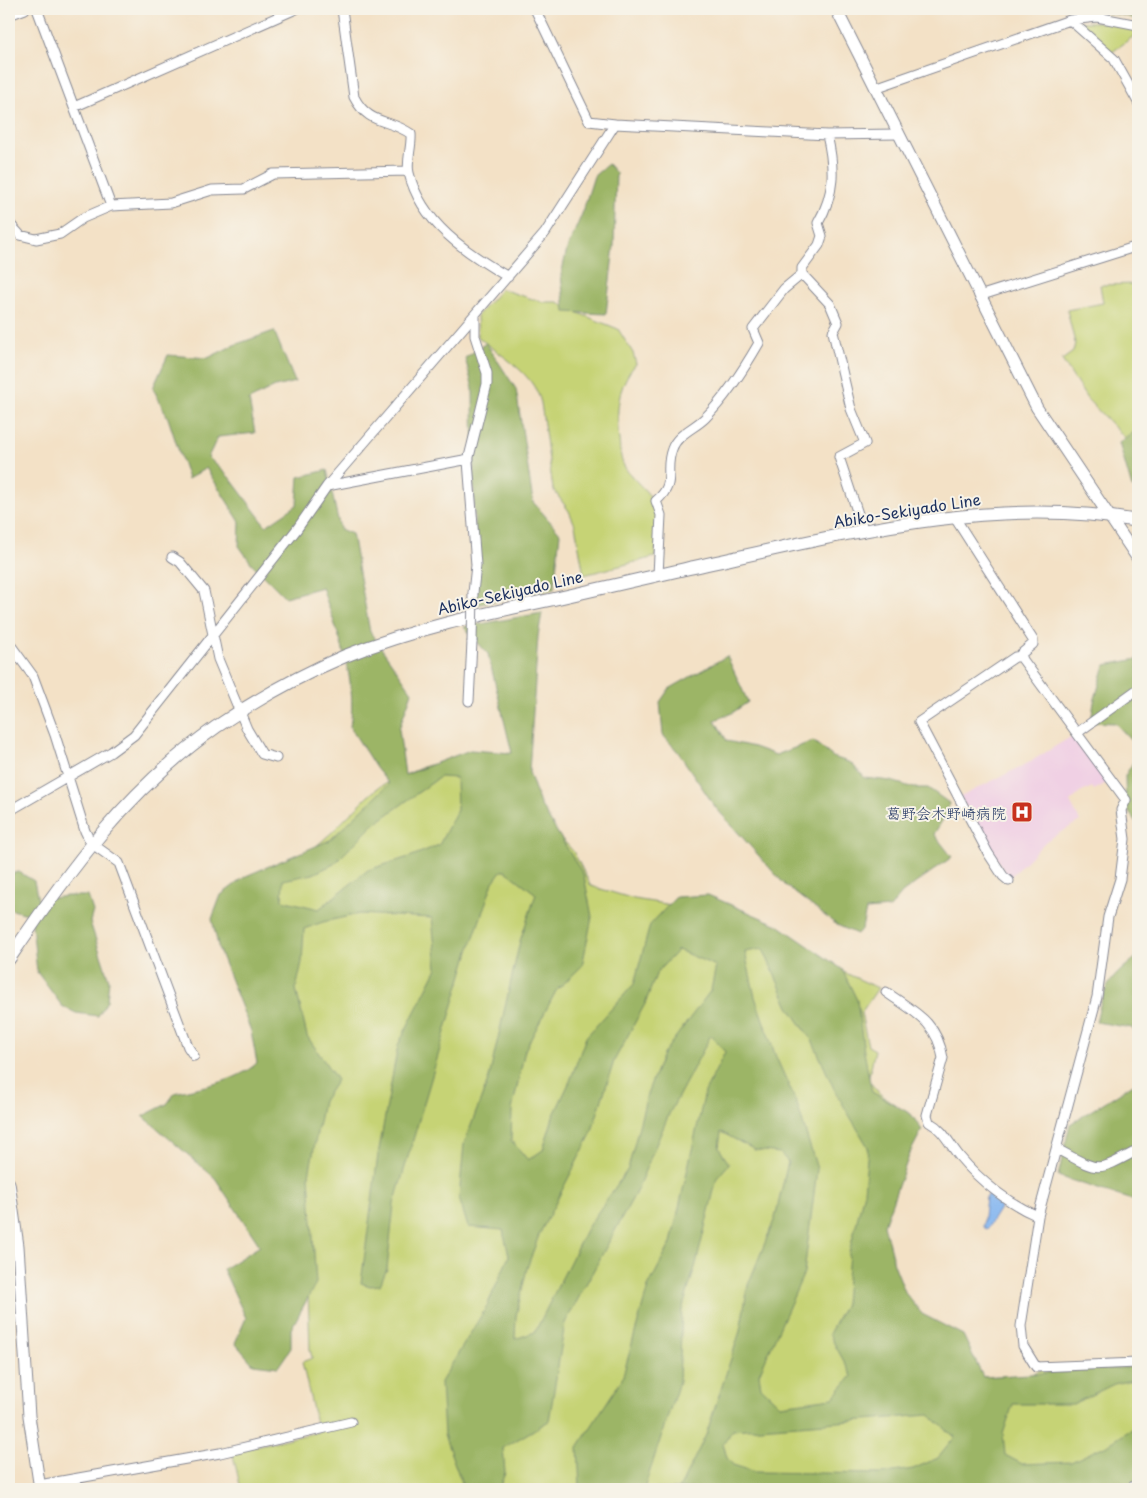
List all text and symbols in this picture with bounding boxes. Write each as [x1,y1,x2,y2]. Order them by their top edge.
street label: Abiko-Sekiyado Line [832,487,982,533]
street label: Abiko-Sekiyado Line [435,564,585,620]
hospital icon: 葛野会木野崎病院 [1010,800,1034,824]
place label: 葛野会木野崎病院 [886,801,1006,824]

